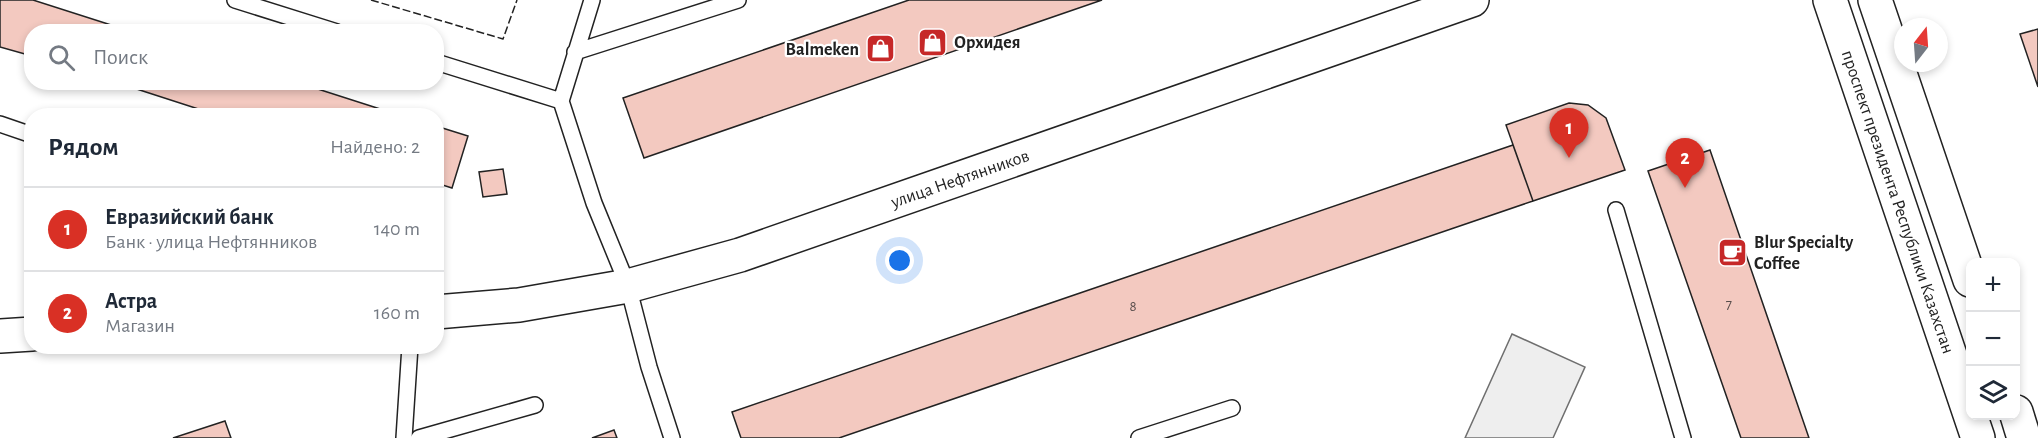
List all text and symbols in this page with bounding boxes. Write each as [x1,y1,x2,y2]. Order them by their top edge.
north arrow [1894,18,1948,72]
search box [24,24,444,90]
shop icon: Орхидея [917,26,949,58]
shop icon: Balmeken [864,33,896,65]
place label: Орхидея [954,34,1021,52]
icon: search [45,41,78,74]
place label: Balmeken [786,41,859,59]
text: Поиск [93,46,148,68]
street label: проспект президента Республики Казахстан [1838,48,1957,356]
pin: 1 [1550,108,1588,158]
text: Рядом [48,134,119,160]
text: Найдено: 2 [330,137,420,157]
pin: 2 [1666,138,1704,188]
street label: улица Нефтянников [888,147,1032,212]
text: Евразийский банк [105,206,274,228]
text: 1 [64,219,71,239]
text: 140 m [374,219,420,239]
text: Банк · улица Нефтянников [105,232,317,252]
place label: Blur Specialty Coffee [1754,234,1854,273]
cafe icon: Blur Specialty Coffee [1717,236,1749,268]
your location [885,246,914,275]
map controls [1966,258,2020,420]
button: + [1966,258,2020,312]
text: Астра [105,290,157,312]
house number: 7 [1726,297,1732,312]
house number: 8 [1129,299,1137,314]
text: 2 [63,303,72,323]
text: 160 m [374,303,420,323]
button: − [1966,312,2020,366]
text: Магазин [105,316,175,336]
button: layers [1966,366,2020,420]

